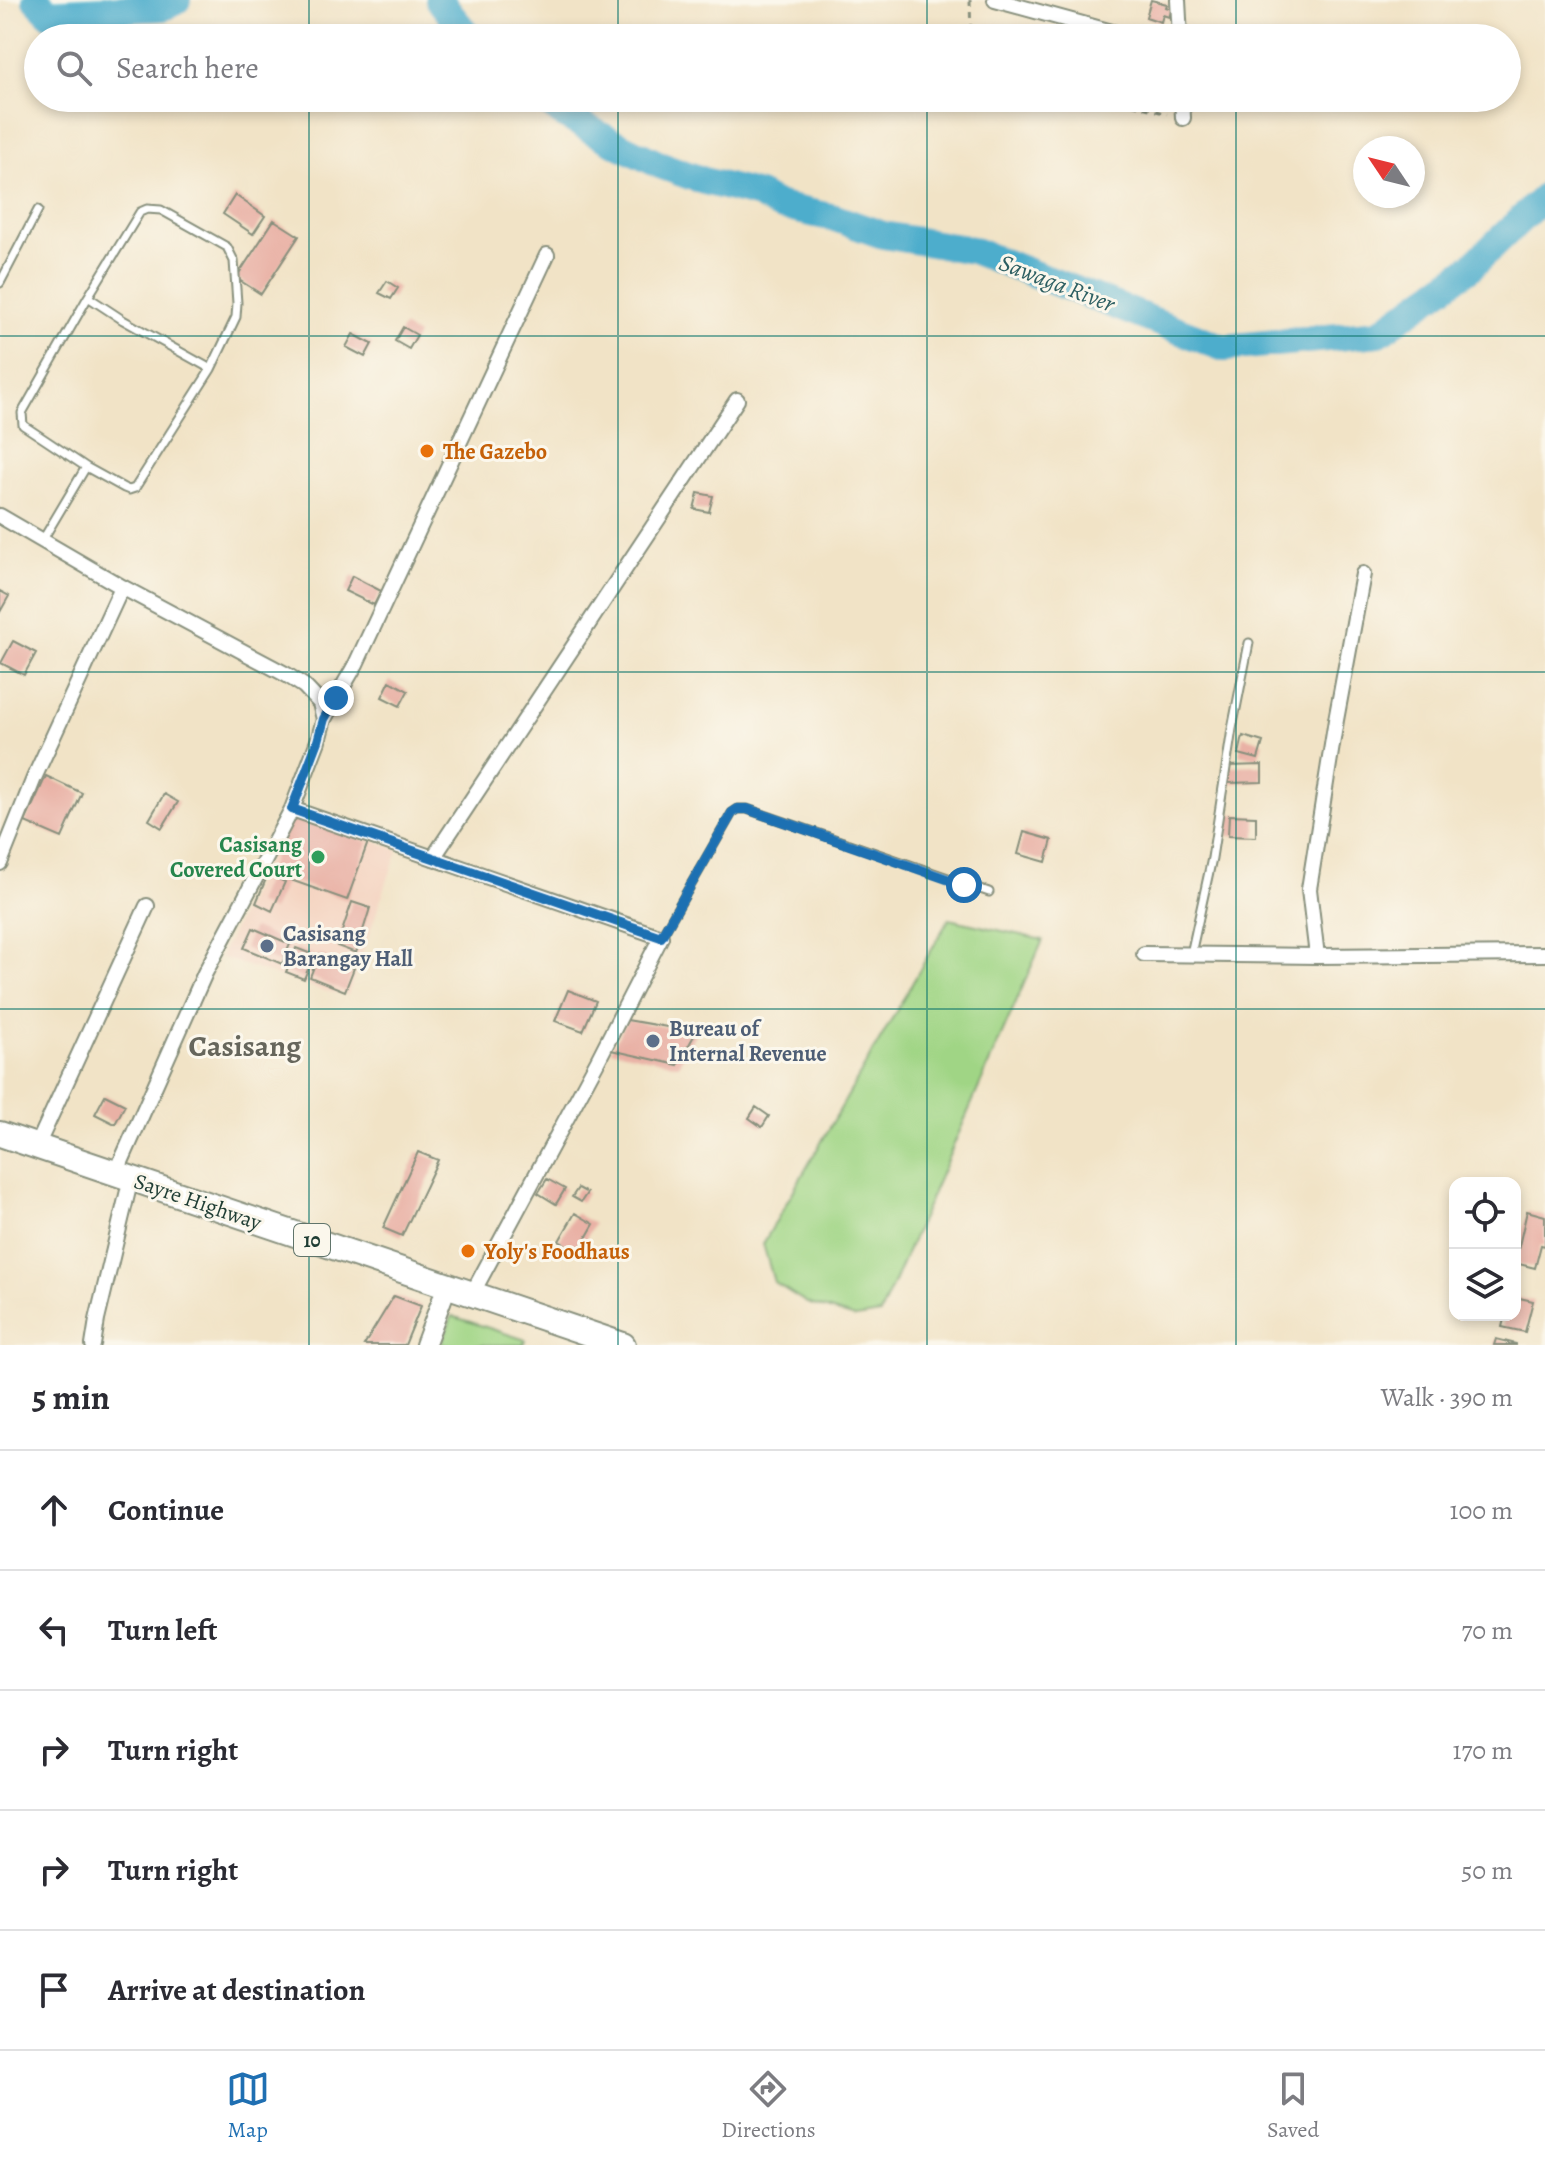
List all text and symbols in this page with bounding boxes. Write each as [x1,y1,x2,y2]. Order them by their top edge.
search box [24,24,1521,112]
icon: search [52,46,96,90]
text: Search here [116,48,259,88]
north arrow [1353,136,1425,208]
water label: Sawaga River [995,246,1120,320]
place label: The Gazebo [443,437,547,467]
marker: The Gazebo [418,442,436,460]
route end [318,680,354,716]
place label: Casisang Covered Court [170,830,303,885]
marker: Casisang Covered Court [309,848,327,866]
route start [946,867,982,903]
place label: Casisang Barangay Hall [283,919,413,974]
marker: Casisang Barangay Hall [258,937,276,955]
place label: Bureau of Internal Revenue [669,1014,827,1069]
district label: Casisang [189,1026,302,1066]
marker: Bureau of Internal Revenue [644,1032,662,1050]
street label: Sayre Highway [130,1166,266,1238]
map controls [1449,1177,1521,1321]
button: locate [1449,1177,1521,1249]
road number: 10 [294,1224,330,1256]
place label: Yoly's Foodhaus [483,1237,630,1267]
marker: Yoly's Foodhaus [459,1242,477,1260]
button: layers [1449,1249,1521,1321]
text: 5 min [32,1374,110,1421]
text: Walk · 390 m [1381,1380,1513,1415]
icon: ahead [32,1488,76,1532]
text: Continue [108,1490,224,1530]
text: 100 m [1450,1493,1513,1528]
icon: left [32,1608,76,1652]
text: Turn left [108,1610,217,1650]
text: 70 m [1461,1613,1513,1648]
icon: right [32,1728,76,1772]
text: Turn right [108,1730,238,1770]
text: 170 m [1453,1733,1513,1768]
icon: right [32,1848,76,1892]
text: Turn right [108,1850,238,1890]
text: 50 m [1461,1853,1513,1888]
icon: arrive [32,1968,76,2012]
text: Arrive at destination [108,1970,365,2010]
tab: Map [226,2067,270,2145]
tab: Directions [721,2067,816,2145]
tab: Saved [1267,2067,1319,2145]

